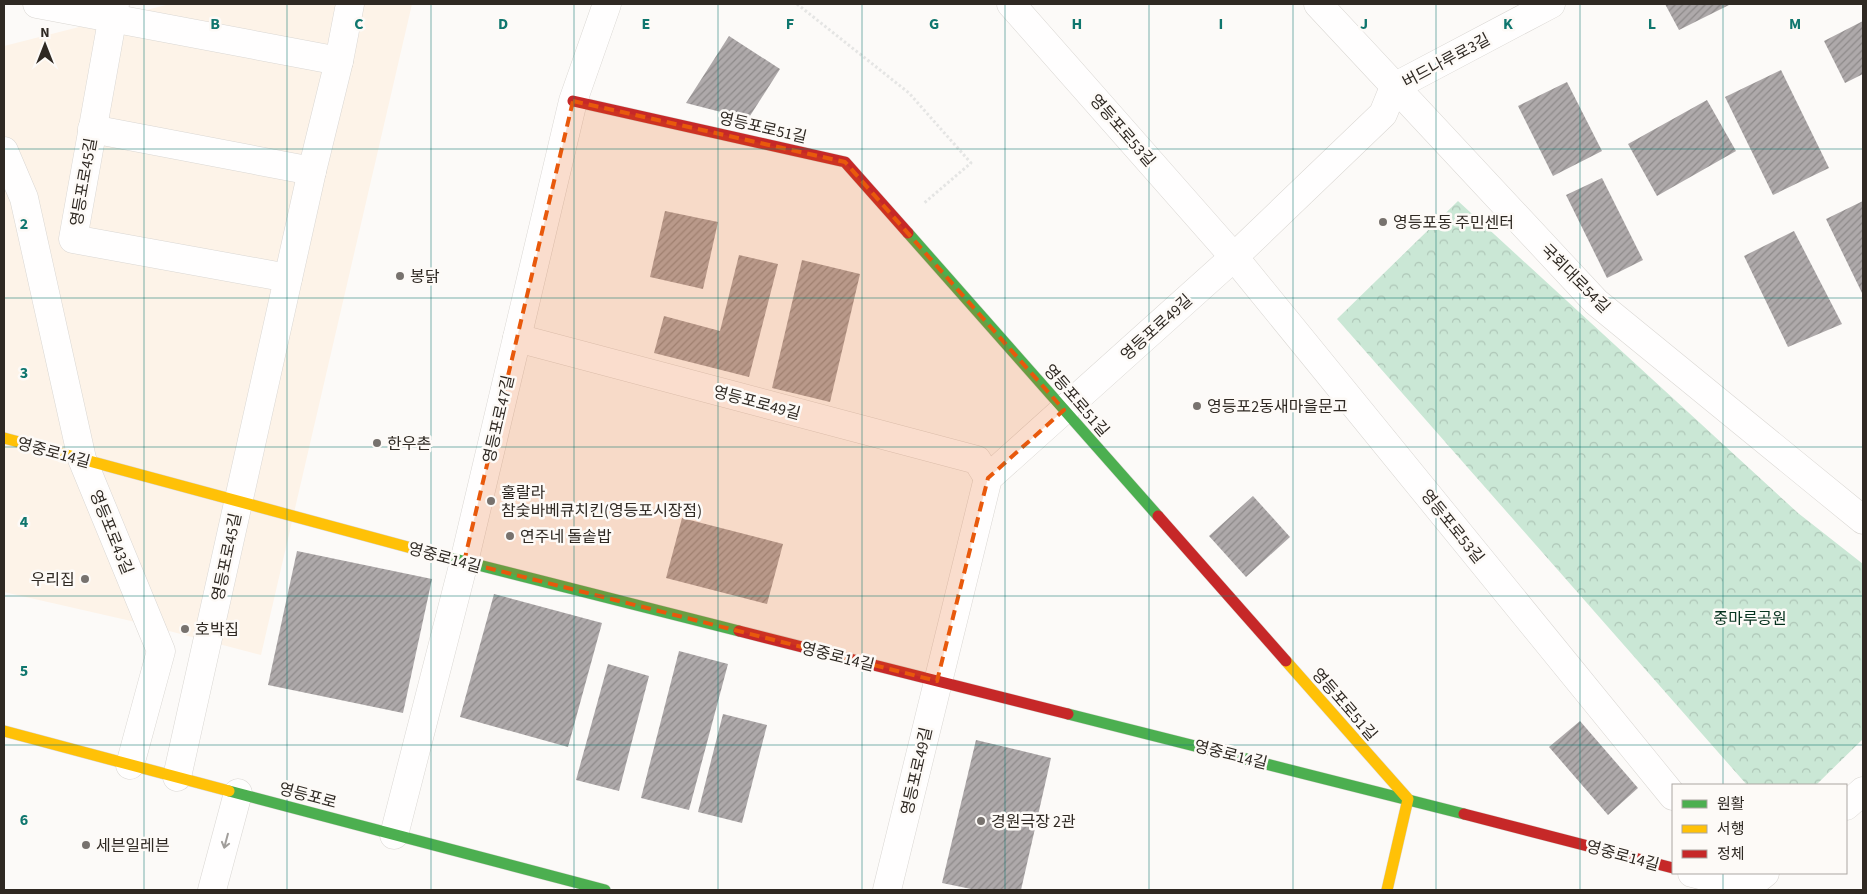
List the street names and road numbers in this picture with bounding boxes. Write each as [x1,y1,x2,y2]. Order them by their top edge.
street label: 버드나루로3길 [1399,29,1494,93]
street label: 영등포로53길 [1085,90,1160,172]
street label: 영등포로51길 [717,107,809,149]
street label: 영등포로45길 [65,136,103,228]
street label: 국회대로54길 [1536,239,1615,318]
street label: 영등포로49길 [1116,290,1197,366]
street label: 영등포로51길 [1039,360,1114,442]
street label: 영등포로47길 [478,373,520,465]
street label: 영등포로49길 [711,381,803,425]
street label: 영중로14길 [15,433,93,473]
street label: 영등포로53길 [1416,485,1489,568]
street label: 영등포로43길 [84,487,138,578]
street label: 영등포로45길 [207,511,247,603]
street label: 영중로14길 [406,538,484,578]
street label: 영중로14길 [799,637,877,677]
street label: 영등포로51길 [1307,664,1382,746]
street label: 영등포로49길 [896,725,938,817]
street label: 영중로14길 [1192,735,1270,775]
street label: 영등포로 [276,778,339,814]
street label: 영중로14길 [1584,836,1662,876]

